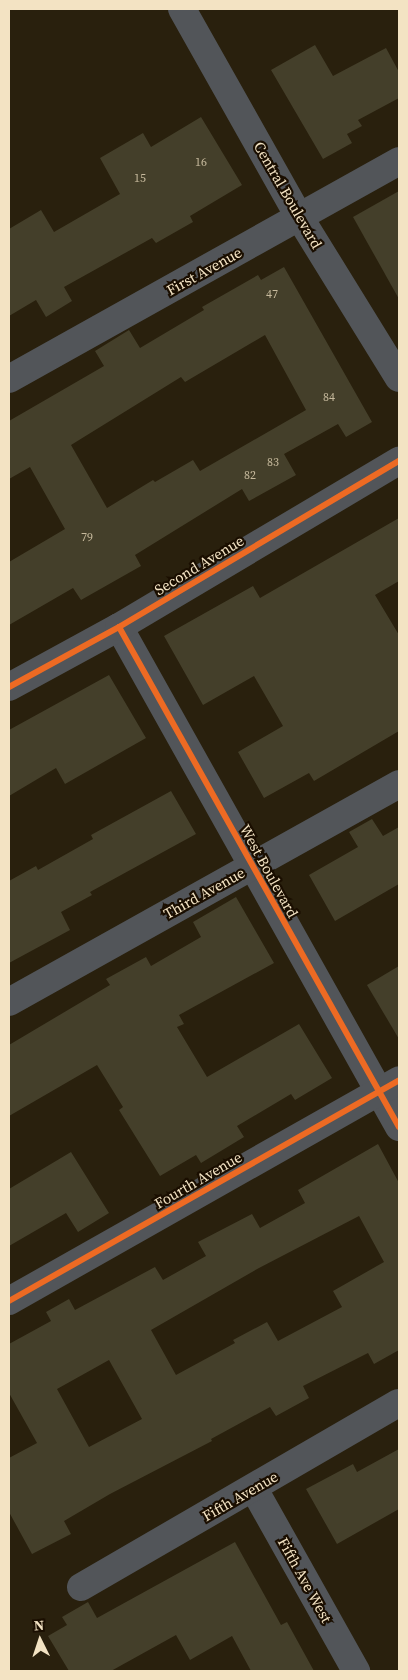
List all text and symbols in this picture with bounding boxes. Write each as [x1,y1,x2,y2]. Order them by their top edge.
street label: Central Boulevard [250,138,326,252]
house number: 16 [195,156,207,170]
house number: 15 [134,172,146,186]
street label: First Avenue [163,243,245,299]
house number: 47 [266,288,278,302]
house number: 84 [323,391,335,405]
house number: 83 [267,456,279,470]
house number: 82 [244,469,256,483]
house number: 79 [81,531,93,545]
street label: Second Avenue [151,531,247,599]
street label: West Boulevard [236,821,302,921]
street label: Third Avenue [160,863,248,923]
street label: Fourth Avenue [151,1148,245,1212]
street label: Fifth Avenue [199,1467,281,1525]
street label: Fifth Ave West [274,1534,336,1626]
north arrow [15,1615,65,1665]
text: N [33,1615,45,1635]

